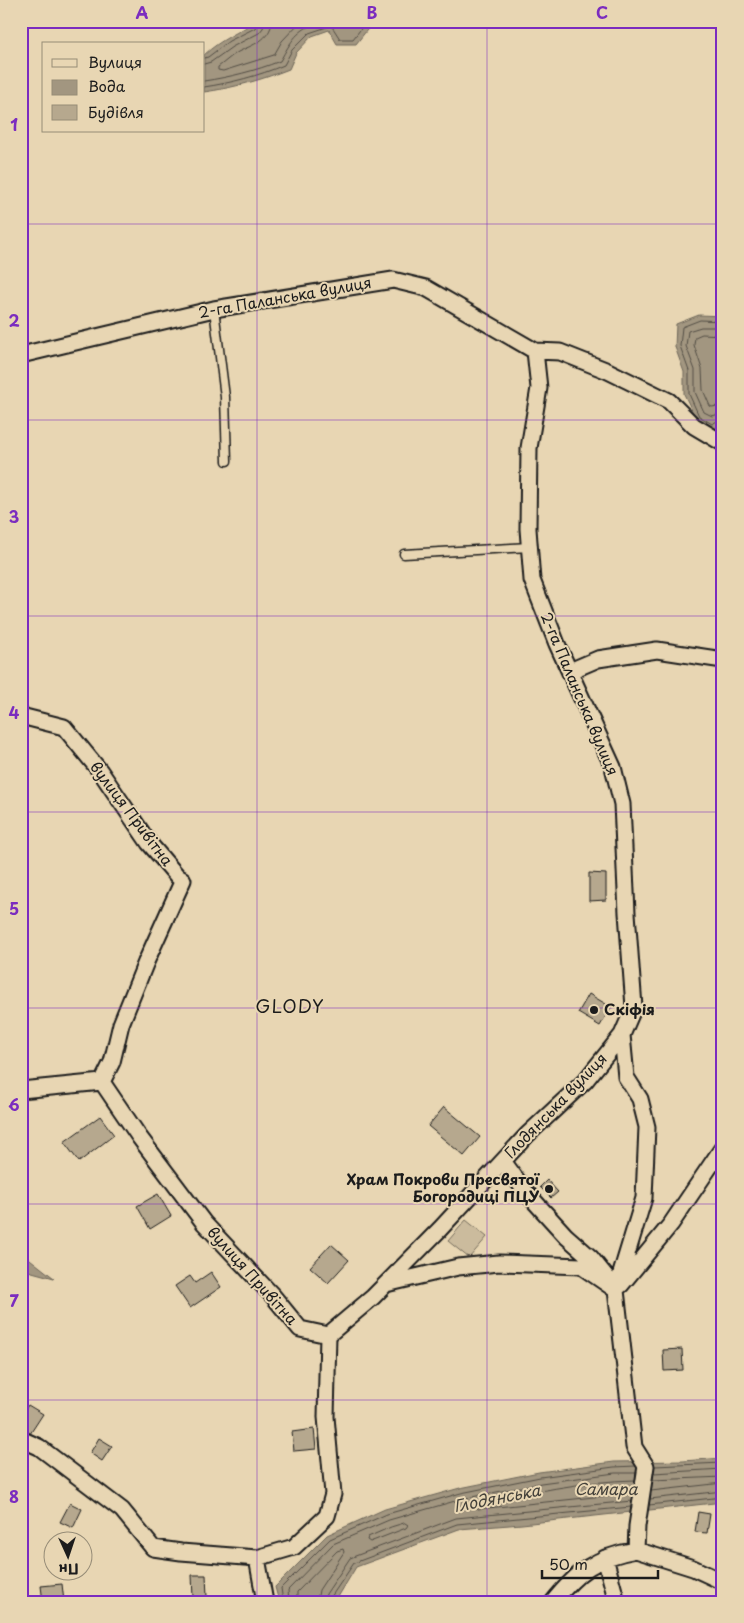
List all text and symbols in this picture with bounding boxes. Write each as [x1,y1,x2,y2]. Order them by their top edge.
text: A [136,0,149,24]
text: B [367,0,378,24]
text: C [596,0,608,24]
legend [42,42,205,132]
text: Вулиця [88,50,142,73]
text: Вода [88,74,126,97]
text: Будівля [88,100,144,123]
text: 1 [10,112,18,136]
street label: 2-га Паланська вулиця [196,270,373,323]
text: 2 [8,308,20,332]
text: 3 [9,504,19,528]
street label: 2-га Паланська вулиця [536,608,625,779]
text: 4 [9,700,20,724]
street label: вулиця Привітна [85,756,180,871]
text: 5 [9,896,19,920]
district label: GLODY [255,992,325,1019]
place label: Скіфія [604,997,655,1020]
marker: Скіфія [588,1004,600,1016]
street label: Глодянська вулиця [498,1047,611,1163]
text: 6 [8,1092,20,1116]
place label: Храм Покрови Пресвятої Богородиці ПЦУ [347,1167,541,1207]
marker: Храм Покрови Пресвятої Богородиці ПЦУ [543,1183,555,1195]
street label: вулиця Привітна [203,1221,304,1330]
text: 7 [9,1288,19,1312]
water label: Самара [574,1476,639,1500]
water label: Глодянська [451,1477,543,1517]
text: 8 [9,1484,19,1508]
north arrow [42,1530,92,1580]
scale bar [542,1548,658,1580]
text: 50 m [549,1552,588,1575]
text: Пн [58,1558,79,1580]

